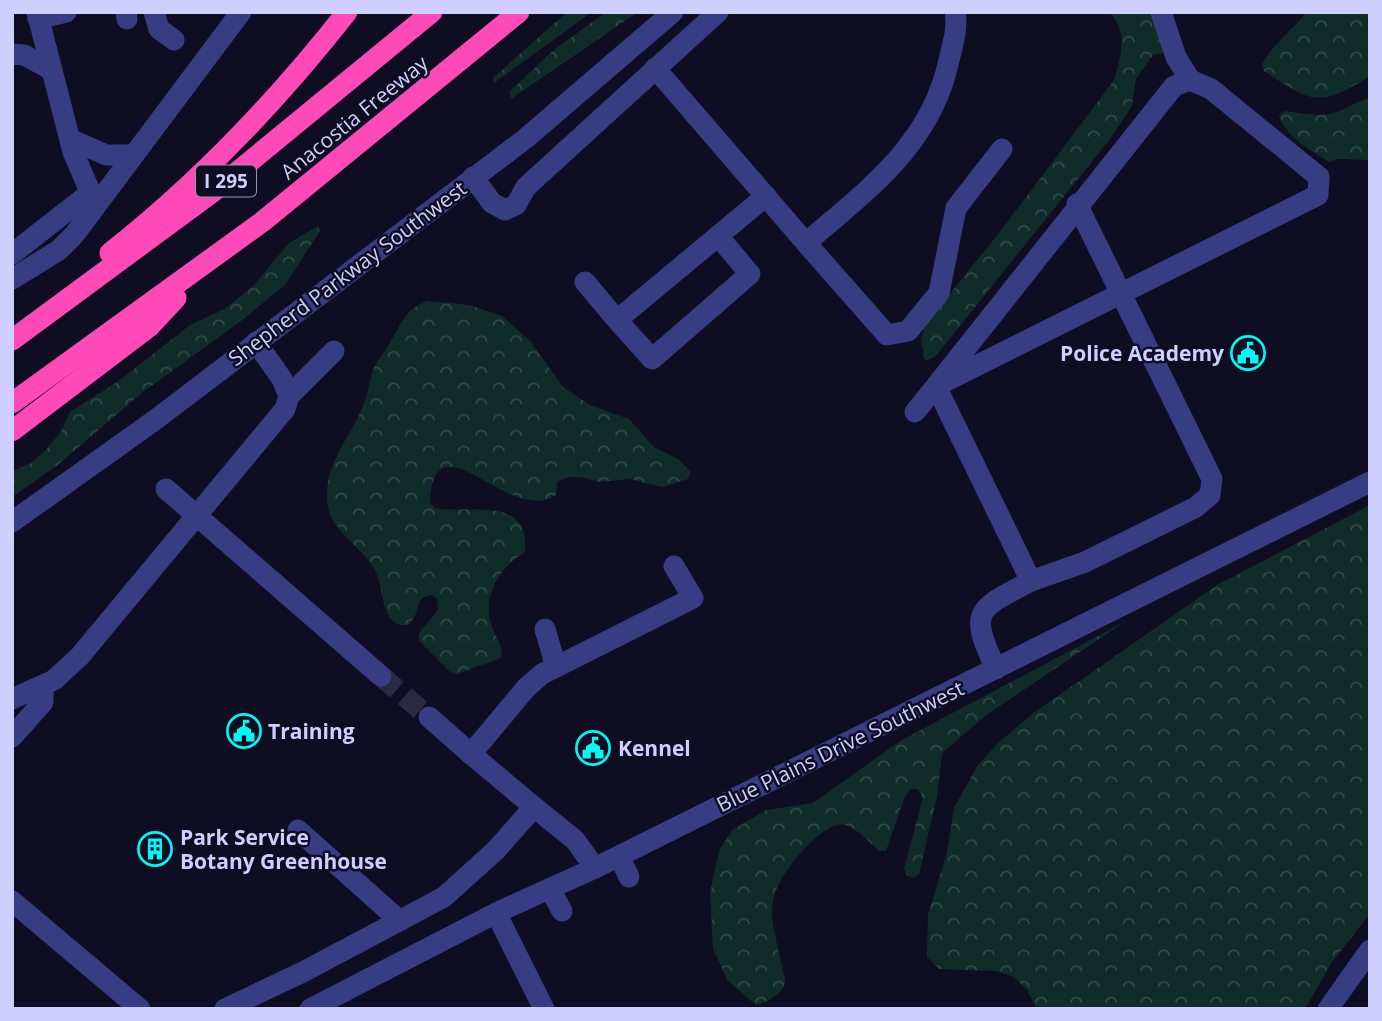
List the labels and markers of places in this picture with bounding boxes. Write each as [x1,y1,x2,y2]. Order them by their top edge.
public building icon: Police Academy [1229,334,1267,372]
place label: Police Academy [1060,339,1224,367]
public building icon: Training [225,712,263,750]
place label: Training [268,717,355,745]
public building icon: Kennel [574,729,612,767]
place label: Kennel [618,734,691,762]
place label: Park Service Botany Greenhouse [180,823,387,875]
building icon: Park Service Botany Greenhouse [136,830,174,868]

